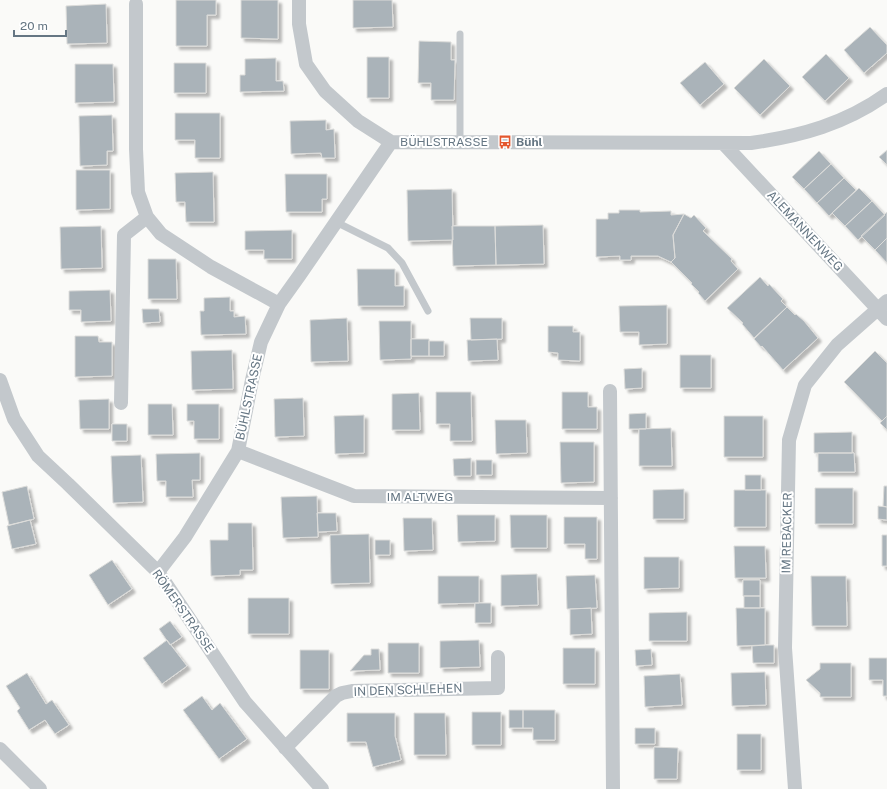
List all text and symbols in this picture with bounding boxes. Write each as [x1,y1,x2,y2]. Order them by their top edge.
scale bar [14,12,66,38]
text: 20 m [20,19,48,33]
bus stop icon: Bühl [497,134,513,150]
street label: BÜHLSTRASSE [400,135,488,149]
place label: Bühl [516,135,543,149]
street label: ALEMANNENWEG [764,188,846,274]
street label: BÜHLSTRASSE [233,353,265,441]
street label: IM ALTWEG [387,490,453,504]
street label: IM REBACKER [779,493,795,573]
street label: RÖMERSTRASSE [149,567,217,655]
street label: IN DEN SCHLEHEN [353,681,463,699]

